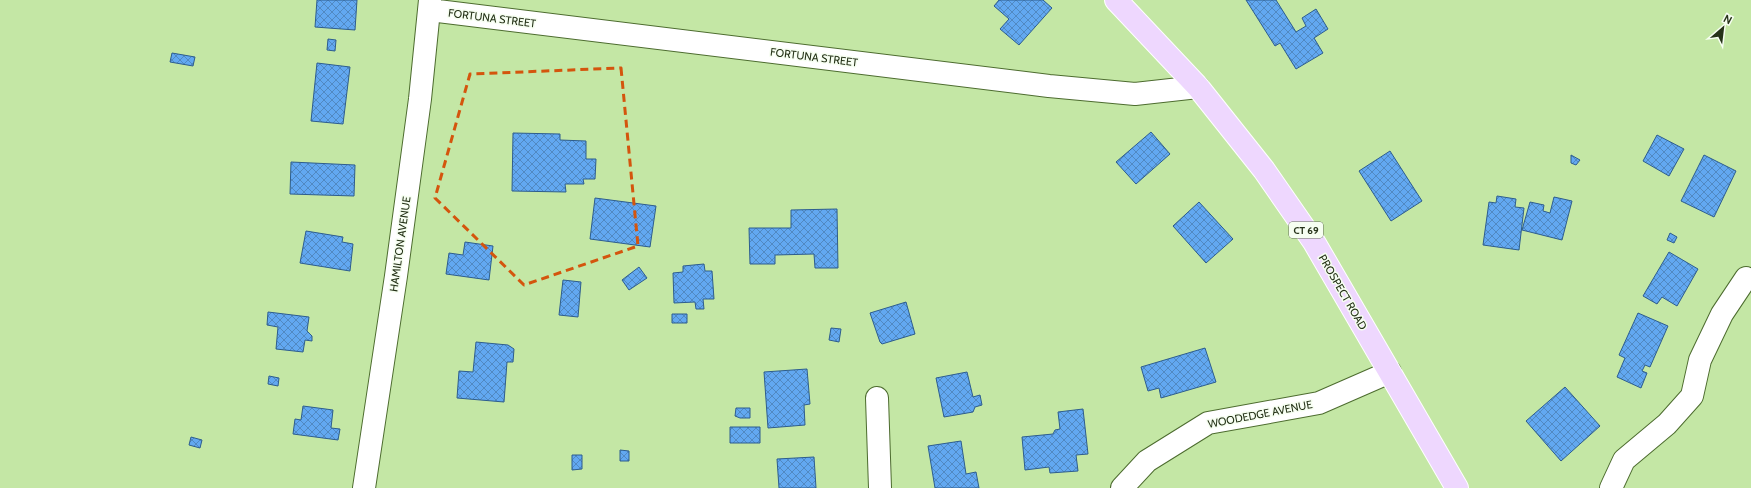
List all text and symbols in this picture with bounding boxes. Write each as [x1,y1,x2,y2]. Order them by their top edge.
street label: FORTUNA STREET [447,6,537,30]
north arrow [1703,8,1743,48]
text: N [1721,11,1734,27]
street label: FORTUNA STREET [769,45,859,69]
street label: HAMILTON AVENUE [386,195,414,293]
road number: CT 69 [1289,222,1323,238]
street label: PROSPECT ROAD [1316,252,1370,332]
street label: WOODEDGE AVENUE [1207,397,1313,431]

